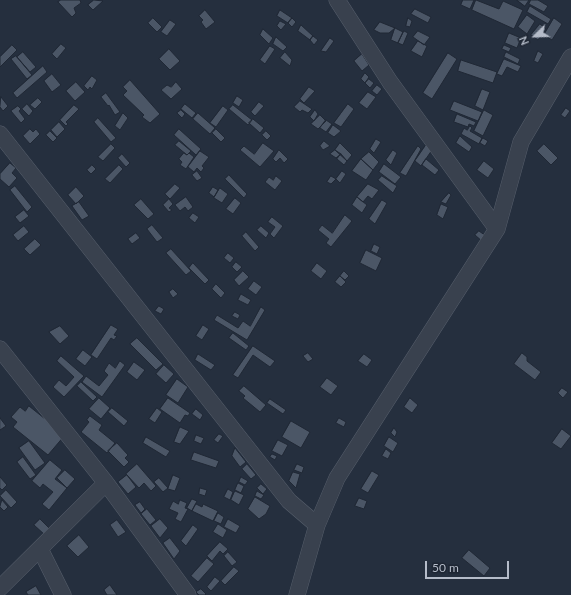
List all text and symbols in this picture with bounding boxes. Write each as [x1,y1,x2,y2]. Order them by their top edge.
north arrow [515,16,555,56]
text: N [516,34,531,47]
scale bar [427,553,511,579]
text: 50 m [432,560,459,575]

